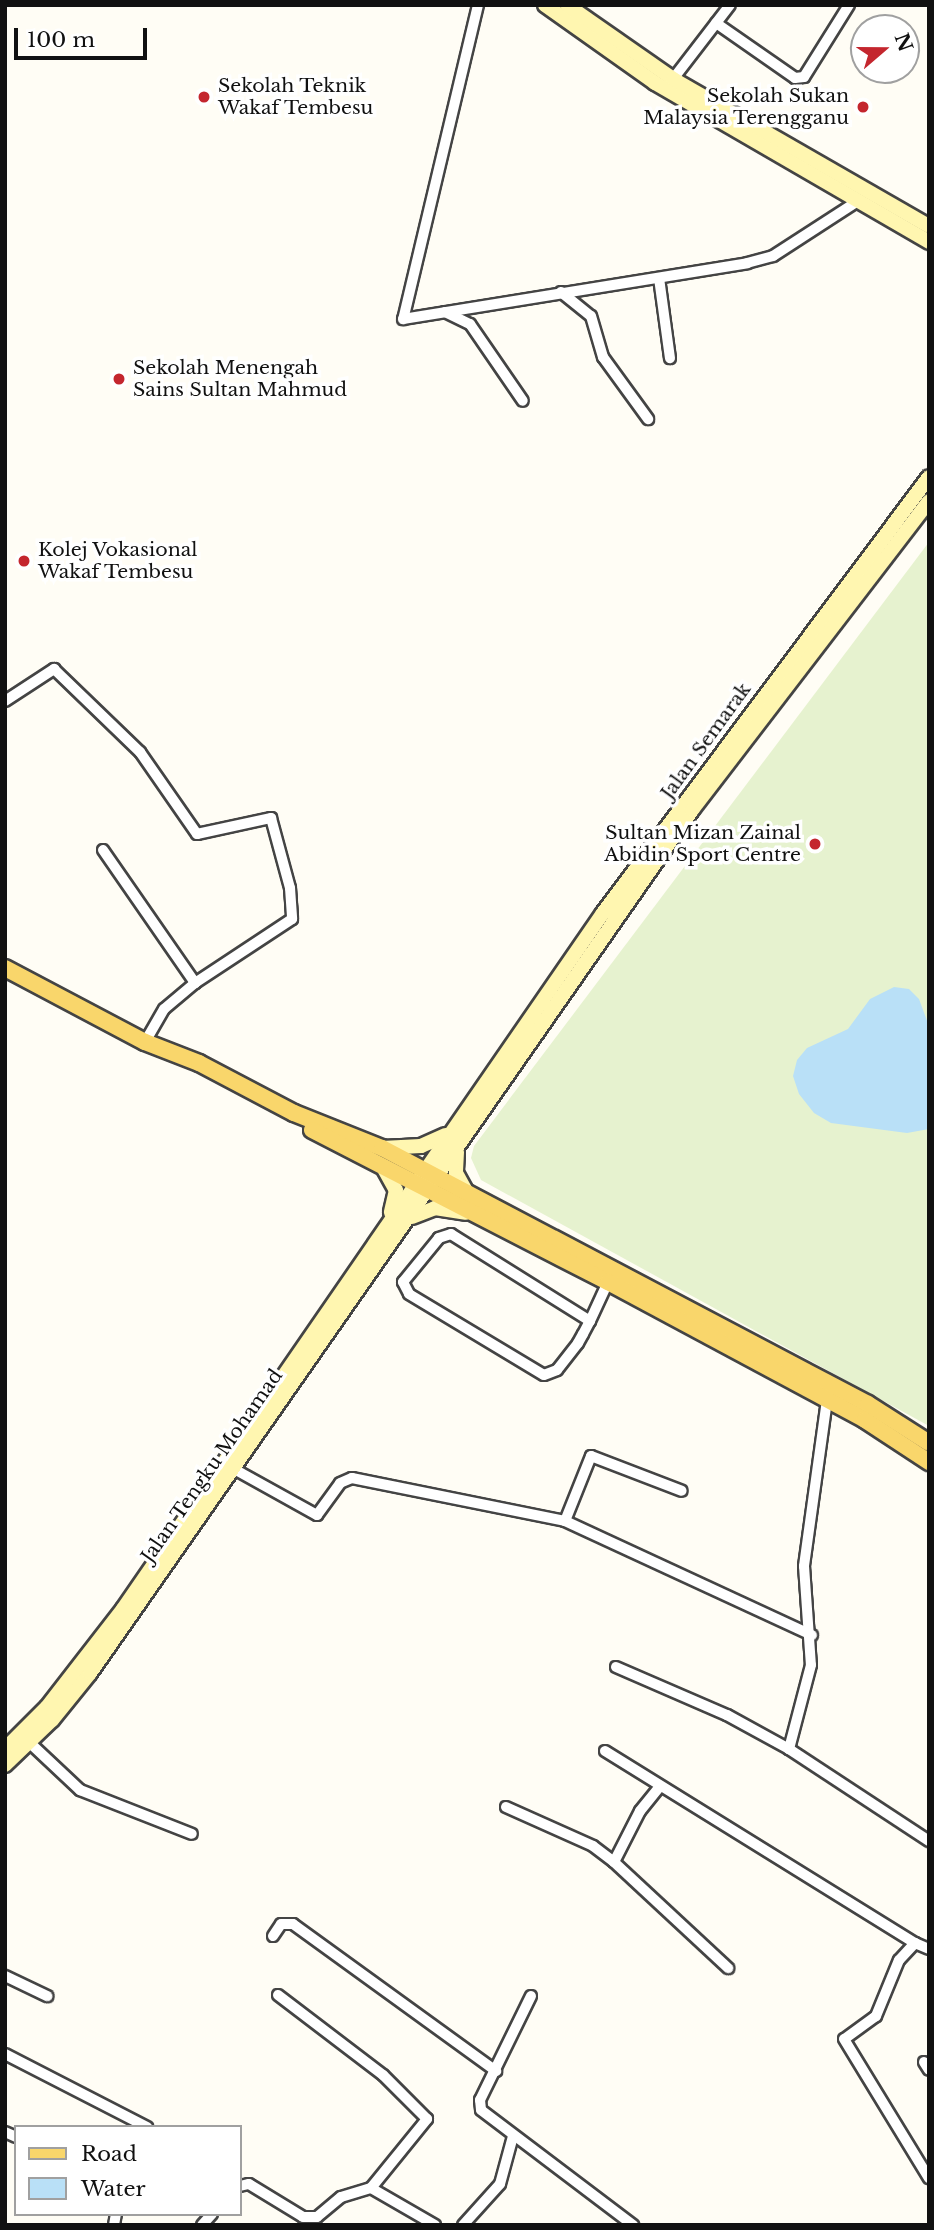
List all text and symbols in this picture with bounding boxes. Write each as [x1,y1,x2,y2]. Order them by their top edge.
scale bar [18,14,150,58]
north arrow [850,14,920,84]
text: 100 m [27,27,95,53]
text: N [889,30,917,55]
place label: Sekolah Teknik Wakaf Tembesu [218,75,374,119]
place label: Sekolah Sukan Malaysia Terengganu [642,85,849,129]
marker: Sekolah Teknik Wakaf Tembesu [196,89,212,105]
marker: Sekolah Sukan Malaysia Terengganu [855,99,871,115]
place label: Sekolah Menengah Sains Sultan Mahmud [133,357,347,401]
marker: Sekolah Menengah Sains Sultan Mahmud [111,371,127,387]
place label: Kolej Vokasional Wakaf Tembesu [38,539,198,583]
marker: Kolej Vokasional Wakaf Tembesu [16,553,32,569]
street label: Jalan Semarak [656,678,756,804]
place label: Sultan Mizan Zainal Abidin Sport Centre [604,822,801,866]
marker: Sultan Mizan Zainal Abidin Sport Centre [807,836,823,852]
street label: Jalan Tengku Mohamad [136,1365,288,1567]
legend [14,2125,242,2216]
text: Road [81,2141,137,2167]
text: Water [81,2176,145,2202]

